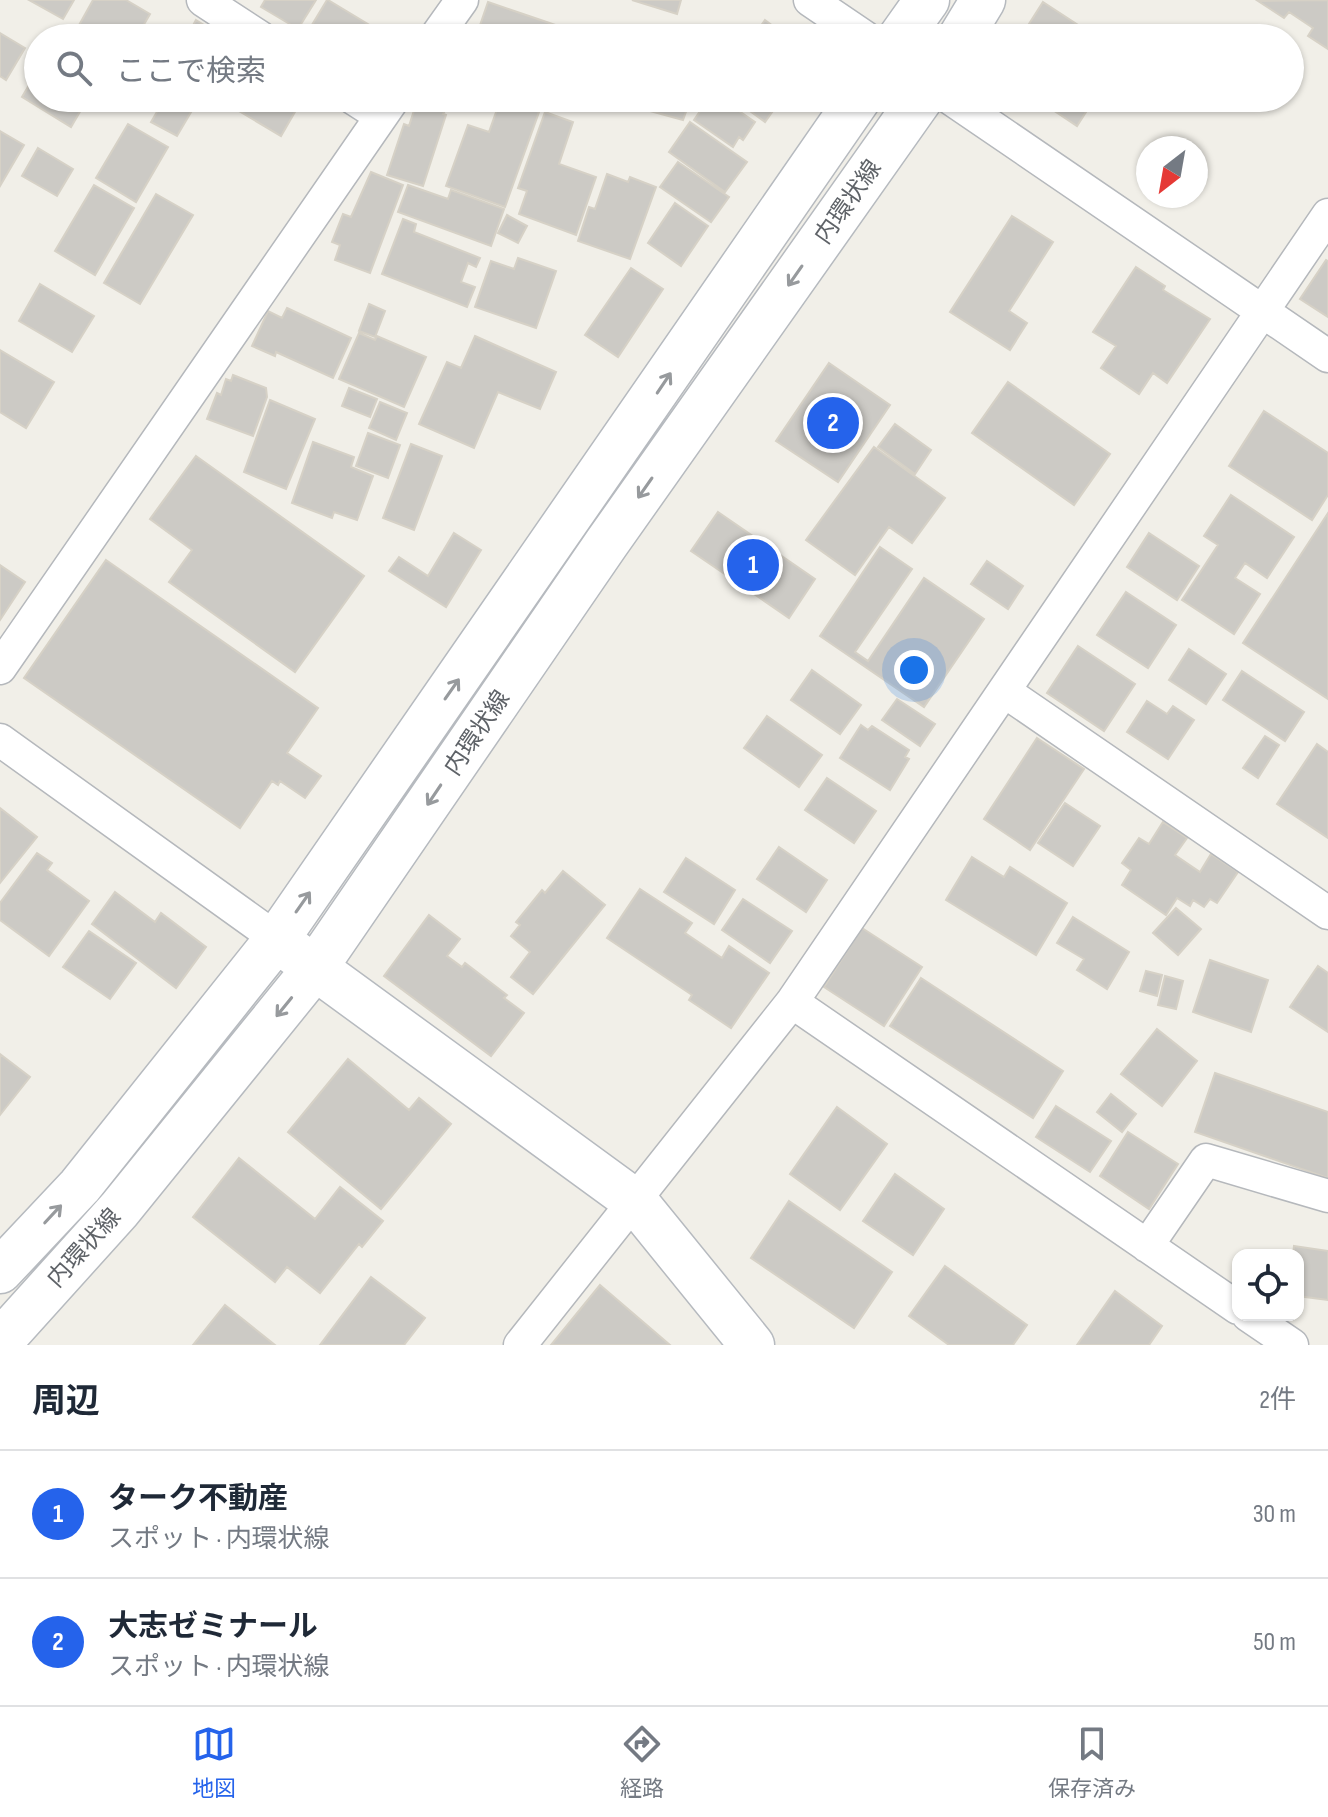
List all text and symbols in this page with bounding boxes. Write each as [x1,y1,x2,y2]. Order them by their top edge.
search box [24,24,1304,112]
icon: search [52,46,96,90]
text: ここで検索 [116,54,266,90]
north arrow [1136,136,1208,208]
street label: 内環状線 [809,154,887,250]
one-way arrow [787,265,803,287]
one-way arrow [656,372,672,394]
pin: 2 [807,393,859,453]
one-way arrow [637,477,653,499]
pin: 1 [727,535,779,595]
your location [894,650,934,690]
one-way arrow [444,678,460,700]
street label: 内環状線 [438,685,516,781]
one-way arrow [426,783,442,805]
one-way arrow [295,891,311,913]
one-way arrow [275,996,293,1017]
street label: 内環状線 [41,1203,127,1293]
one-way arrow [44,1204,62,1224]
map controls [1232,1249,1304,1321]
button: locate [1232,1249,1304,1321]
text: 周辺 [32,1381,100,1422]
text: 2件 [1259,1385,1296,1416]
text: ターク不動産 [108,1481,288,1517]
text: 1 [53,1499,63,1530]
text: 30 m [1253,1499,1296,1530]
text: スポット · 内環状線 [108,1524,329,1555]
text: 大志ゼミナール [108,1609,318,1645]
text: 2 [52,1627,64,1658]
text: 50 m [1253,1627,1296,1658]
text: スポット · 内環状線 [108,1652,329,1683]
tab: 地図 [192,1722,236,1803]
tab: 経路 [620,1722,664,1803]
tab: 保存済み [1048,1722,1136,1803]

